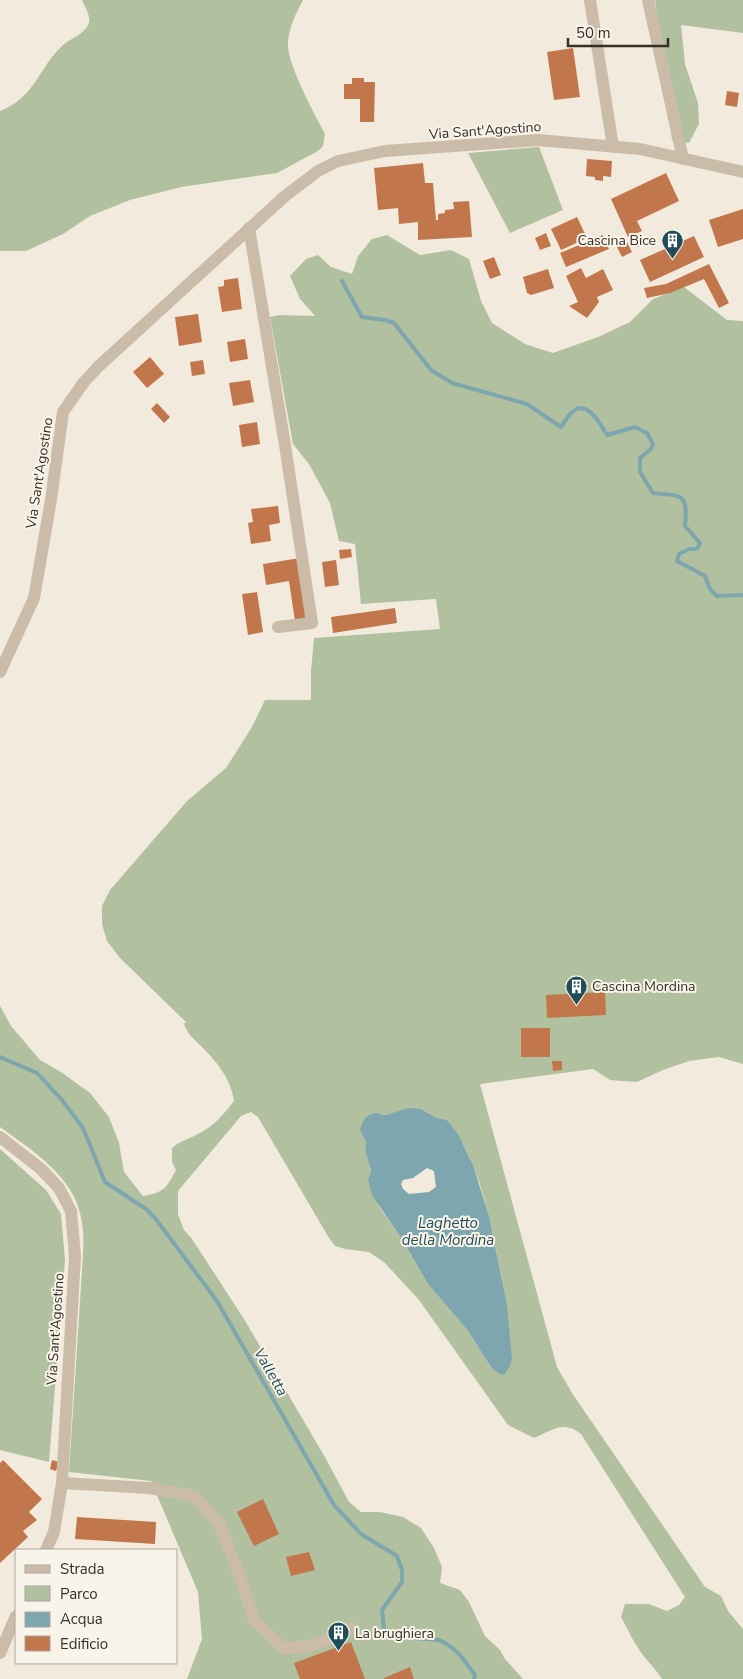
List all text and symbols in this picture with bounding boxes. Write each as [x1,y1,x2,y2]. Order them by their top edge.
scale bar [568,15,668,47]
text: 50 m [576,23,611,43]
street label: Via Sant'Agostino [427,117,542,144]
building icon: Cascina Bice [660,228,684,259]
place label: Cascina Bice [577,231,656,250]
street label: Via Sant'Agostino [21,416,58,531]
building icon: Cascina Mordina [564,974,588,1005]
place label: Cascina Mordina [592,977,696,996]
water label: Laghetto della Mordina [402,1213,494,1250]
street label: Via Sant'Agostino [42,1272,69,1387]
water label: Valletta [249,1344,293,1400]
legend [15,1549,178,1664]
text: Strada [60,1559,104,1579]
text: Parco [60,1584,98,1604]
text: Acqua [60,1609,103,1629]
building icon: La brughiera [327,1621,351,1652]
place label: La brughiera [355,1624,434,1643]
text: Edificio [60,1634,108,1654]

